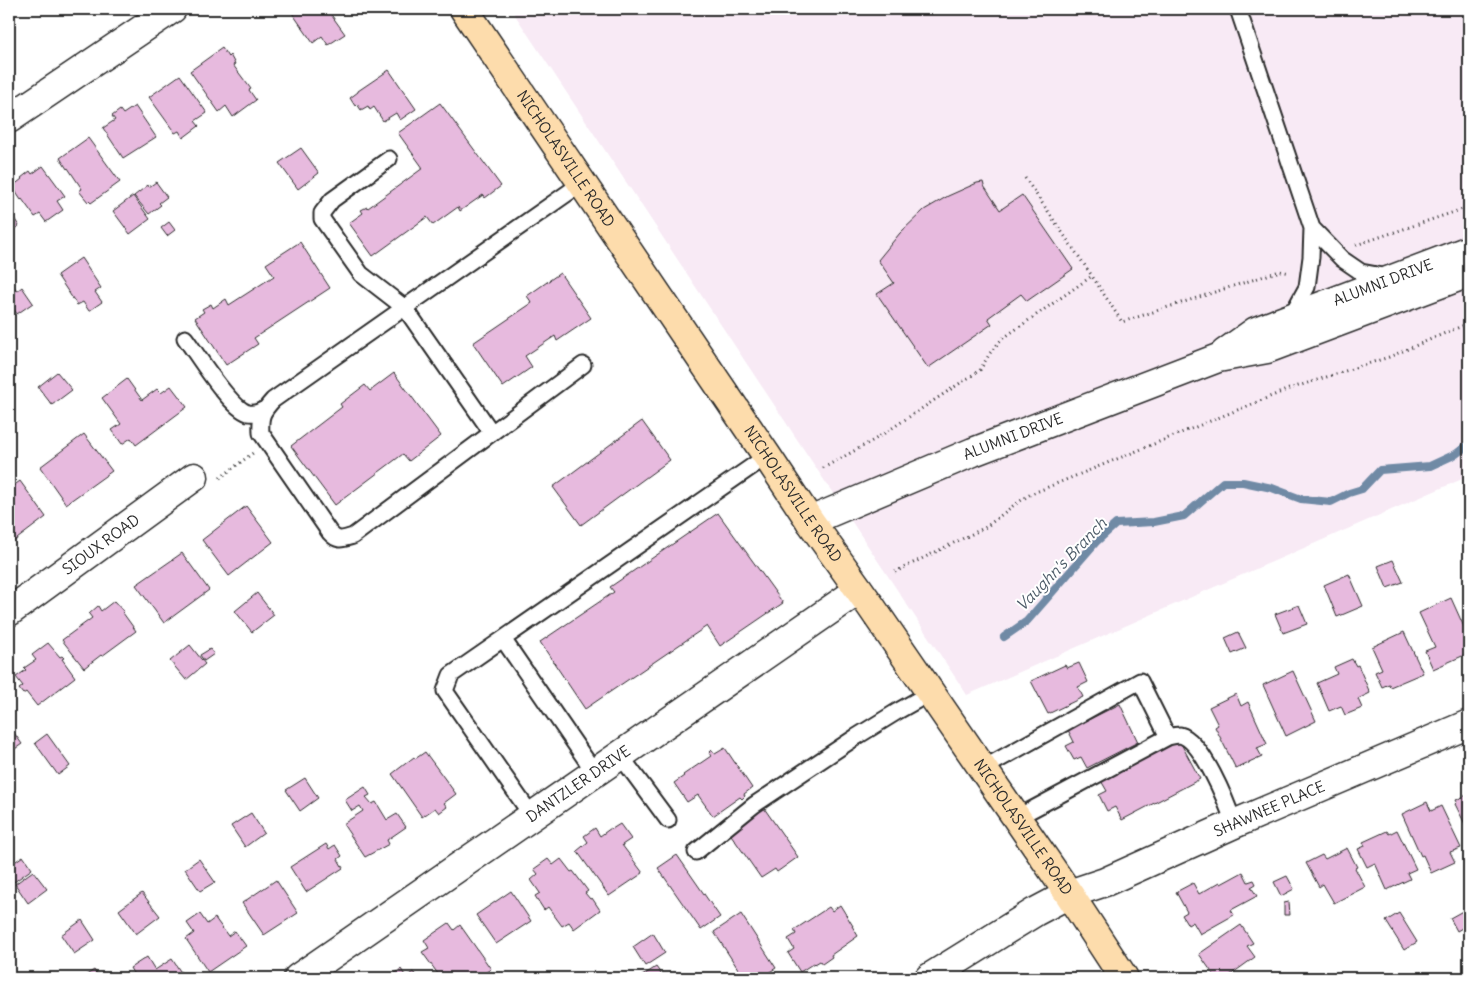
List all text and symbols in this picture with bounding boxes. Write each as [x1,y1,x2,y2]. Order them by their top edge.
street label: NICHOLASVILLE ROAD [513,87,619,231]
street label: ALUMNI DRIVE [1330,255,1436,310]
street label: ALUMNI DRIVE [960,408,1066,464]
street label: NICHOLASVILLE ROAD [740,422,846,566]
street label: SIOUX ROAD [58,510,143,579]
water label: Vaughn's Branch [1012,513,1111,615]
street label: DANTZLER DRIVE [523,741,634,826]
street label: NICHOLASVILLE ROAD [970,755,1077,899]
street label: SHAWNEE PLACE [1211,776,1328,841]

